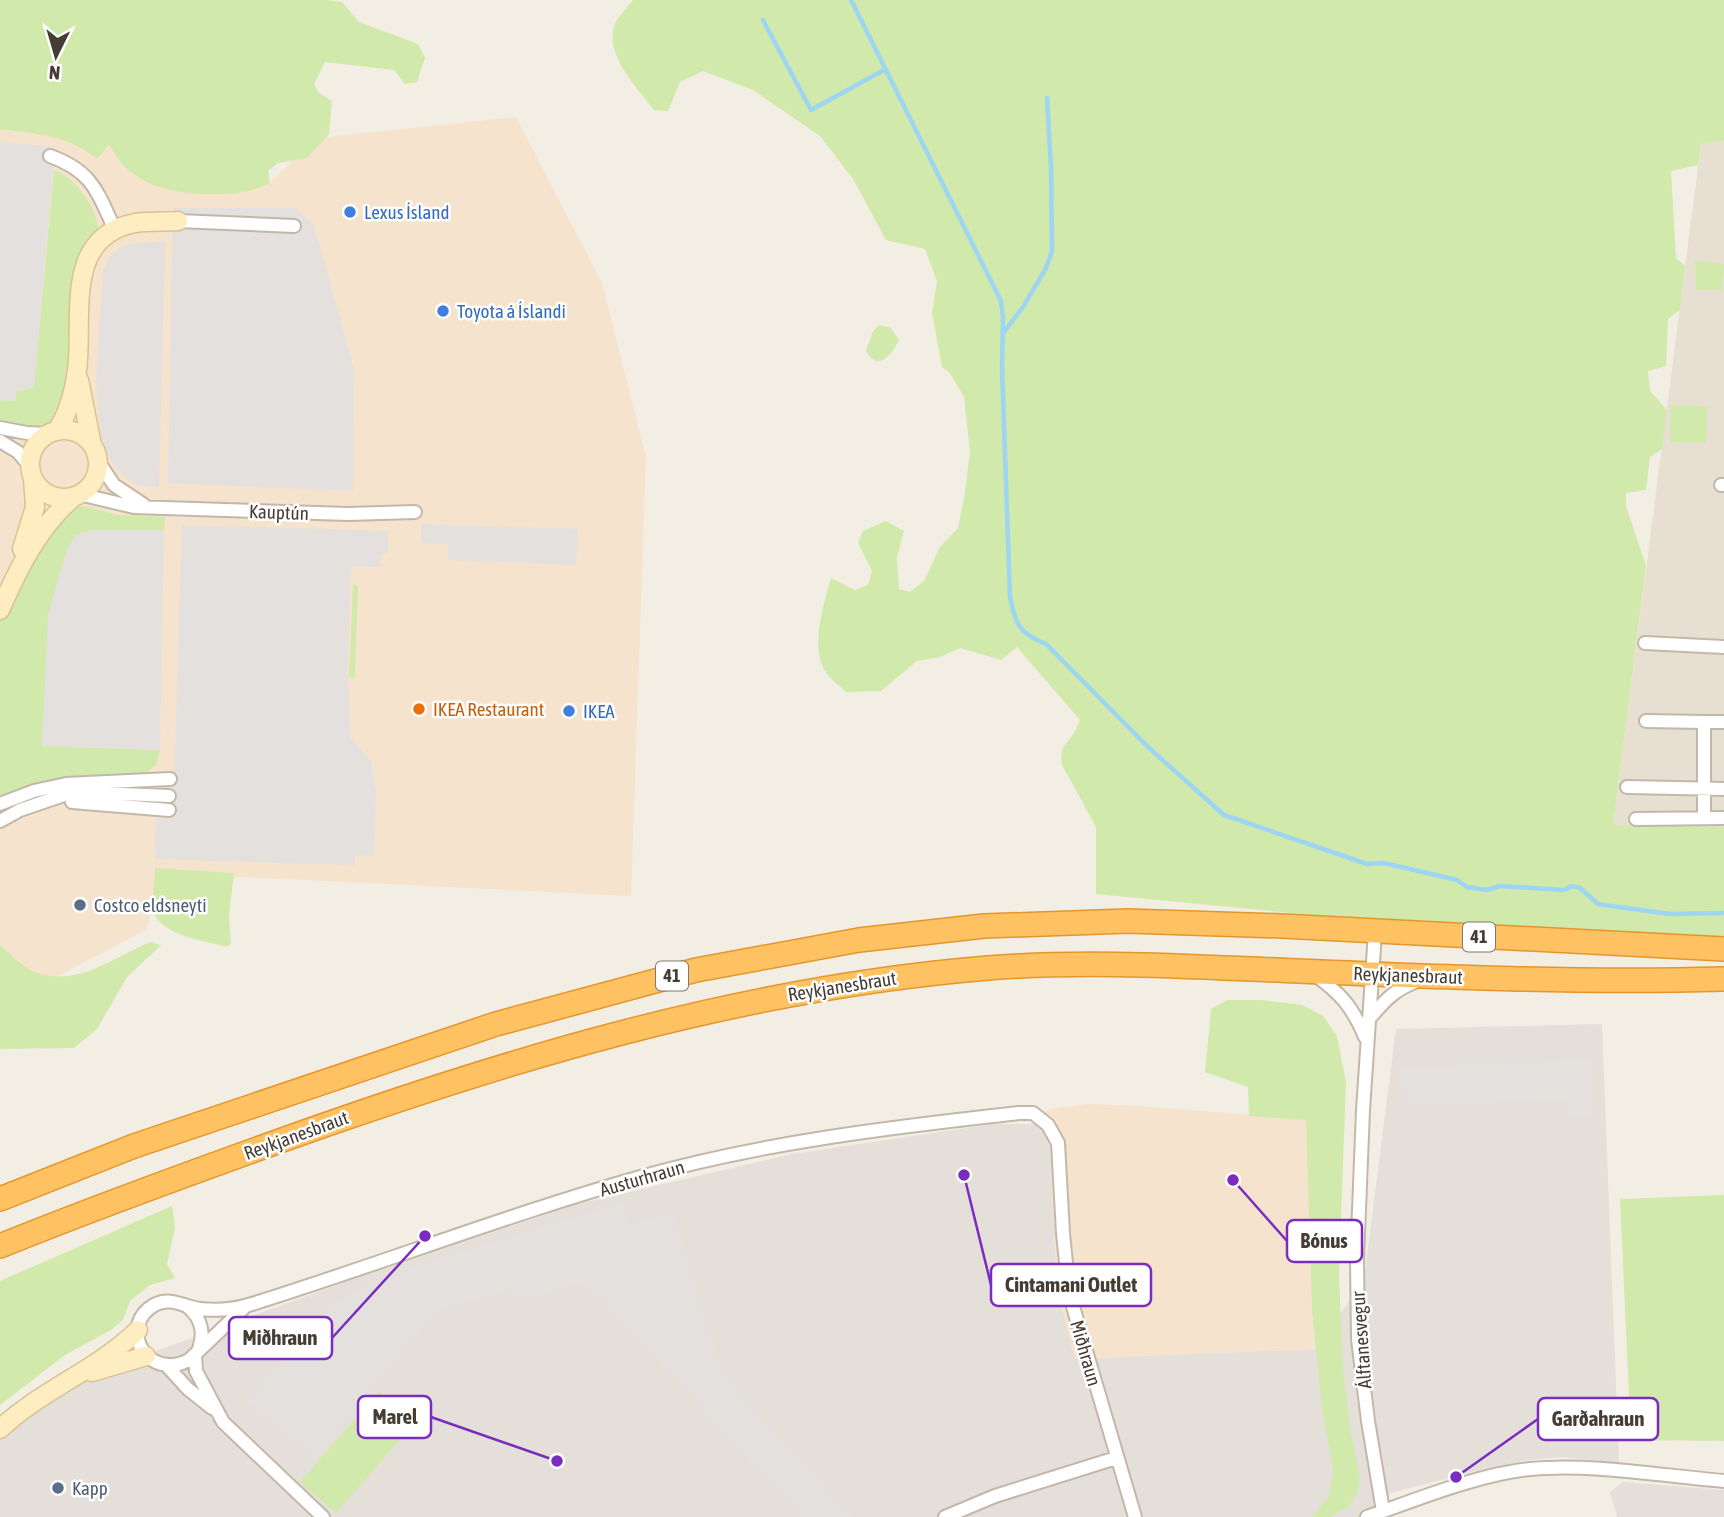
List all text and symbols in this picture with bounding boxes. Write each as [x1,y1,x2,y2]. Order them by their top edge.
north arrow [21,21,91,91]
text: N [48,61,61,84]
place label: Lexus Ísland [364,201,450,223]
marker: Lexus Ísland [342,204,358,220]
place label: Toyota á Íslandi [457,300,566,322]
marker: Toyota á Íslandi [435,303,451,319]
street label: Kauptún [249,500,309,524]
place label: IKEA Restaurant [433,698,544,720]
place label: IKEA [583,700,615,722]
marker: IKEA Restaurant [411,701,427,717]
marker: IKEA [561,703,577,719]
place label: Costco eldsneyti [94,894,207,916]
marker: Costco eldsneyti [72,897,88,913]
road number: 41 [1463,922,1495,952]
road number: 41 [656,961,688,990]
street label: Reykjanesbraut [1353,962,1463,988]
street label: Reykjanesbraut [786,967,898,1005]
street label: Reykjanesbraut [241,1106,351,1164]
street label: Austurhraun [597,1155,687,1201]
callout: Bónus [1287,1220,1362,1262]
text: Bónus [1300,1228,1348,1252]
callout: Cintamani Outlet [991,1264,1151,1306]
text: Cintamani Outlet [1005,1272,1137,1296]
street label: Álftanesvegur [1347,1290,1375,1389]
callout: Miðhraun [229,1317,332,1359]
street label: Miðhraun [1066,1317,1106,1389]
text: Miðhraun [243,1325,317,1349]
callout: Marel [358,1396,431,1438]
callout: Garðahraun [1538,1398,1658,1440]
text: Marel [372,1404,418,1428]
text: Garðahraun [1552,1406,1644,1430]
place label: Kapp [72,1477,108,1499]
marker: Kapp [50,1480,66,1496]

